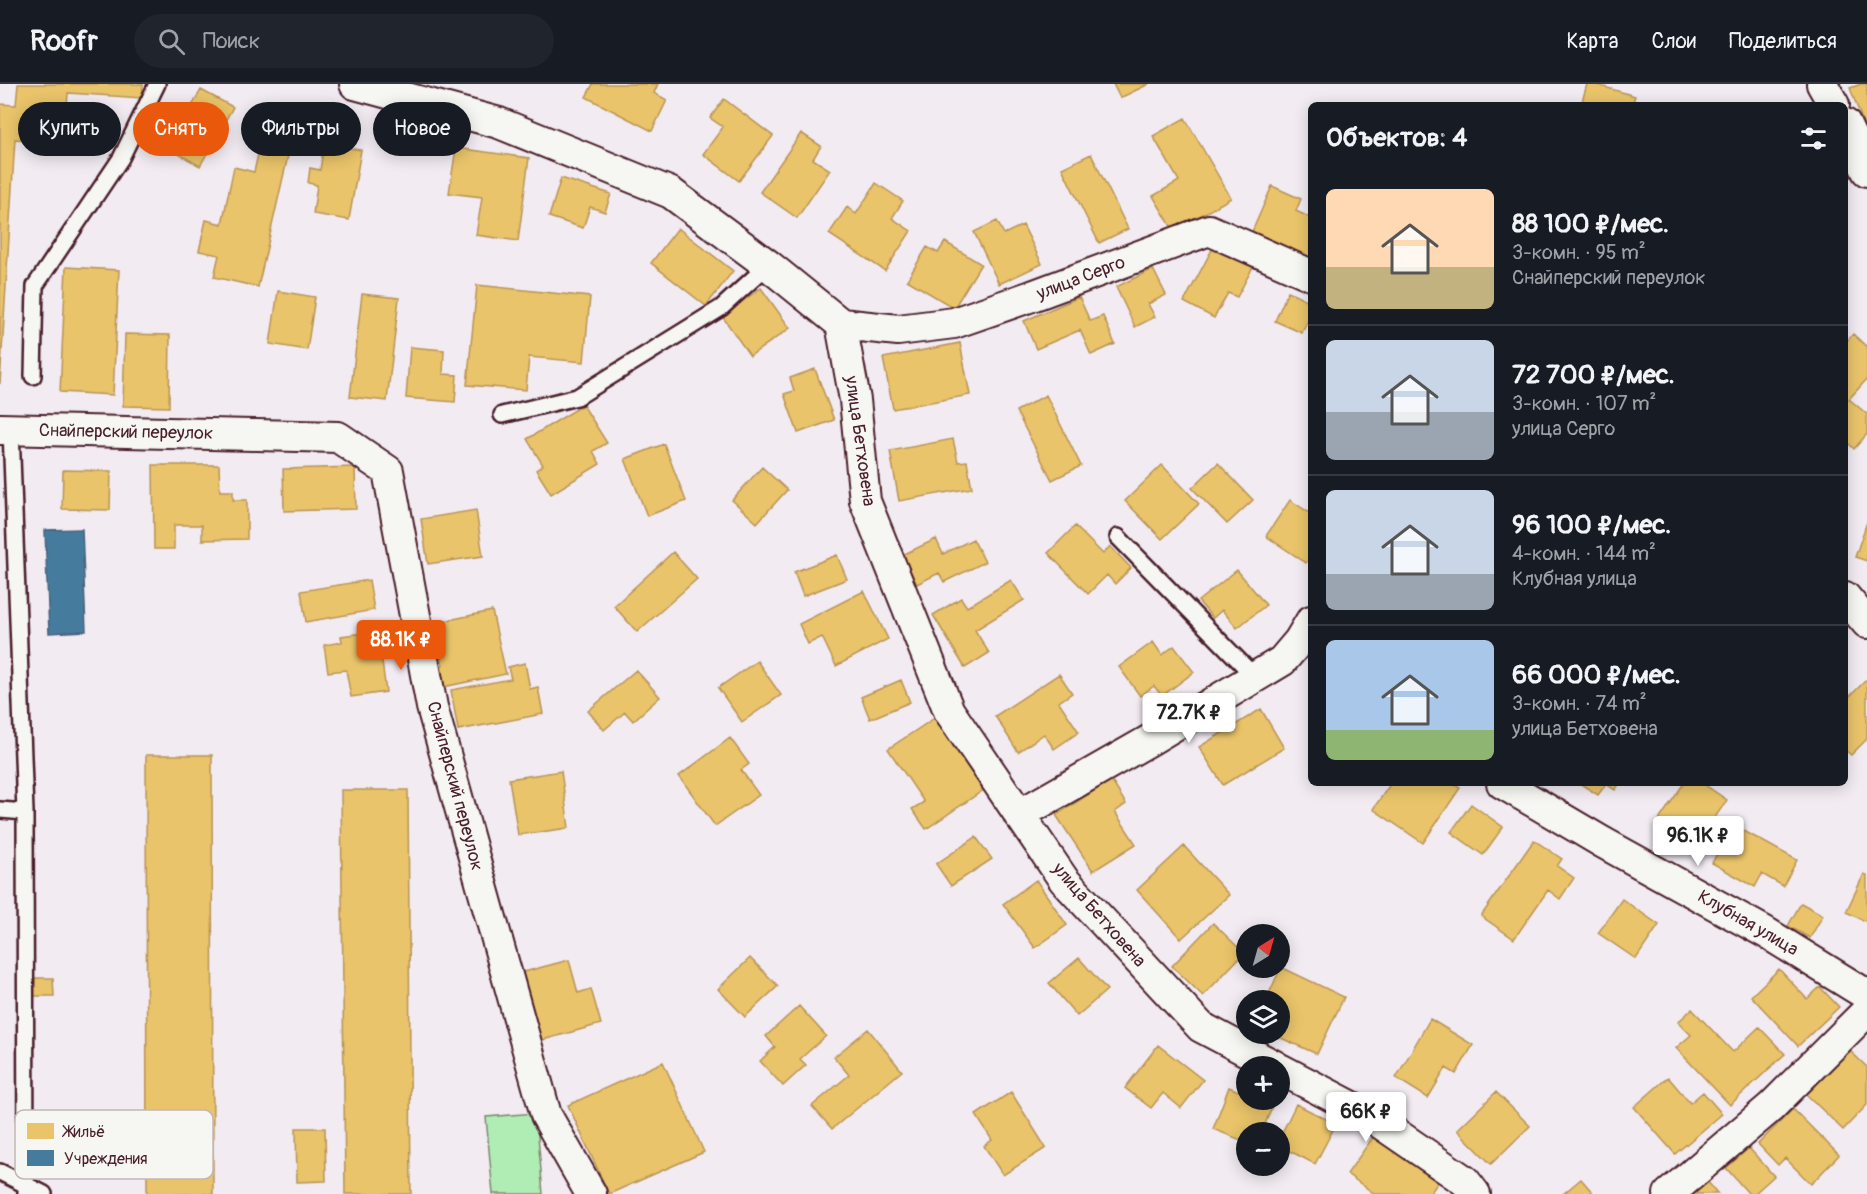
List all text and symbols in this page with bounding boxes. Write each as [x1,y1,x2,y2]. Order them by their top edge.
search box [134,14,554,68]
text: Roofr [30,24,98,59]
icon: search [155,25,188,58]
text: Поиск [203,27,260,55]
text: Карта [1566,28,1618,55]
text: Слои [1651,28,1696,55]
text: Поделиться [1729,28,1837,55]
chip: Купить [18,102,121,156]
chip: Снять [133,102,229,156]
chip: Фильтры [241,102,361,156]
chip: Новое [373,102,471,156]
text: Объектов: 4 [1326,122,1467,154]
icon: filters [1797,122,1830,155]
text: 88 100 ₽/мес. [1512,208,1669,240]
icon: home [1374,213,1446,285]
text: 3-комн. · 95 m² [1512,240,1646,265]
street label: улица Серго [1033,250,1129,306]
text: Снайперский переулок [1512,265,1705,290]
text: 72 700 ₽/мес. [1512,359,1675,391]
icon: home [1374,364,1446,436]
street label: улица Бетховена [839,373,881,508]
text: 3-комн. · 107 m² [1512,391,1656,416]
text: улица Серго [1512,416,1615,441]
street label: Снайперский переулок [39,419,213,445]
text: 96 100 ₽/мес. [1512,509,1671,541]
icon: home [1374,514,1446,586]
text: 4-комн. · 144 m² [1512,541,1656,566]
text: Клубная улица [1512,566,1637,591]
pin: 88.1K ₽ [346,620,456,671]
text: 88.1K ₽ [371,627,431,652]
text: 66 000 ₽/мес. [1512,659,1681,691]
icon: home [1374,664,1446,736]
text: 3-комн. · 74 m² [1512,691,1647,716]
pin: 72.7K ₽ [1134,693,1244,744]
street label: Снайперский переулок [421,699,489,873]
text: 72.7K ₽ [1156,700,1222,725]
text: улица Бетховена [1512,716,1658,741]
pin: 96.1K ₽ [1643,816,1753,867]
text: 96.1K ₽ [1667,823,1729,848]
street label: улица Бетховена [1047,857,1151,972]
street label: Клубная улица [1694,885,1802,961]
north arrow [1236,924,1290,978]
map controls [1236,924,1290,1176]
button: layers [1236,990,1290,1044]
button: + [1236,1056,1290,1110]
pin: 66K ₽ [1324,1092,1408,1143]
text: 66K ₽ [1340,1099,1392,1124]
legend [15,1110,213,1179]
text: Жильё [61,1122,105,1142]
button: − [1236,1122,1290,1176]
text: Учреждения [64,1149,147,1169]

